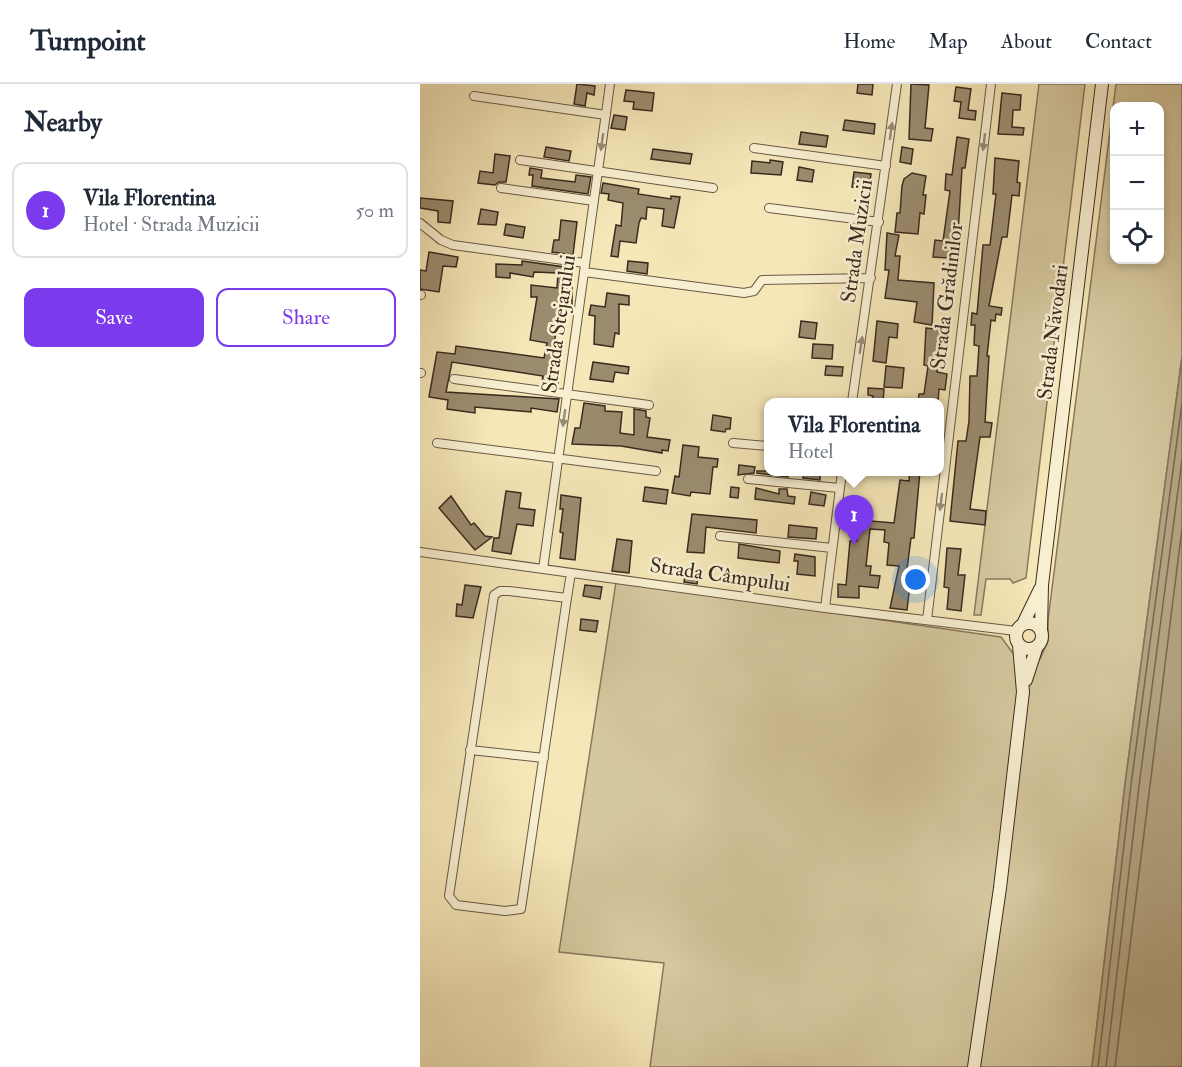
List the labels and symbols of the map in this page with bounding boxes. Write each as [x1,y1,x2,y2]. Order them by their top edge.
one-way arrow [886,121,895,140]
one-way arrow [597,132,606,151]
one-way arrow [979,133,988,152]
street label: Strada Muzicii [835,177,879,305]
street label: Strada Grădinilor [925,221,969,371]
street label: Strada Stejarului [536,253,582,395]
street label: Strada Năvodari [1031,262,1075,401]
one-way arrow [856,335,865,354]
one-way arrow [559,409,569,428]
one-way arrow [936,493,945,512]
pin: 1 [834,496,874,545]
street label: Strada Câmpului [648,552,792,598]
your location [901,565,930,594]

